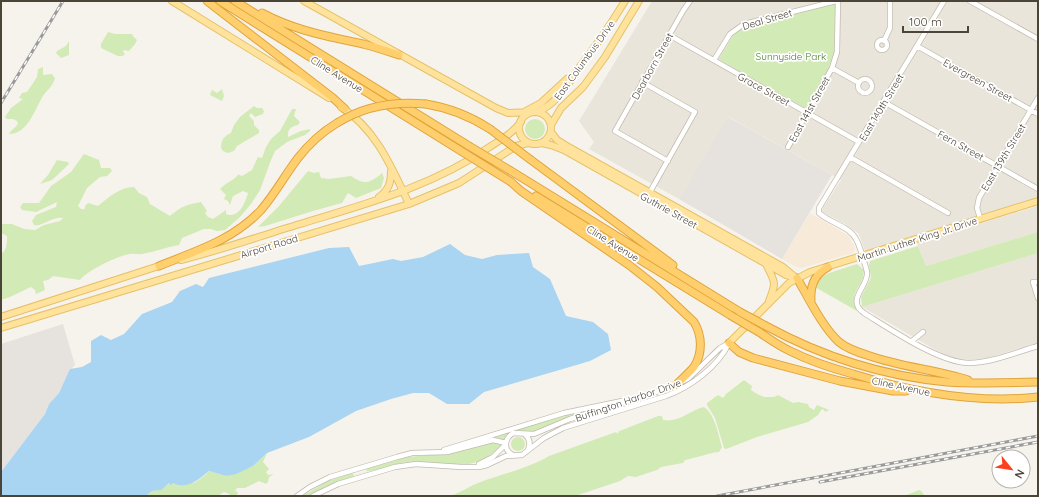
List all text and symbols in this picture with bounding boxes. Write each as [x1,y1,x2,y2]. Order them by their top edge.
street label: Deal Street [741,6,794,33]
scale bar [903,8,968,34]
text: 100 m [909,14,942,29]
street label: East Columbus Drive [551,18,618,103]
street label: Dearborn Street [629,30,677,102]
park label: Sunnyside Park [756,50,826,63]
street label: Cline Avenue [308,53,366,96]
street label: Evergreen Street [941,56,1015,105]
street label: Grace Street [735,70,793,109]
street label: East 140th Street [856,71,907,143]
street label: East 141st Street [786,74,833,144]
street label: East 139th Street [978,121,1029,193]
street label: Fern Street [935,127,987,164]
street label: Guthrie Street [638,189,700,232]
street label: Martin Luther King Jr. Drive [856,214,979,265]
street label: Cline Avenue [584,222,642,265]
street label: Airport Road [239,232,299,261]
street label: Cline Avenue [871,374,932,399]
street label: Buffington Harbor Drive [573,376,683,425]
north arrow [991,449,1031,489]
text: N [1012,467,1028,481]

